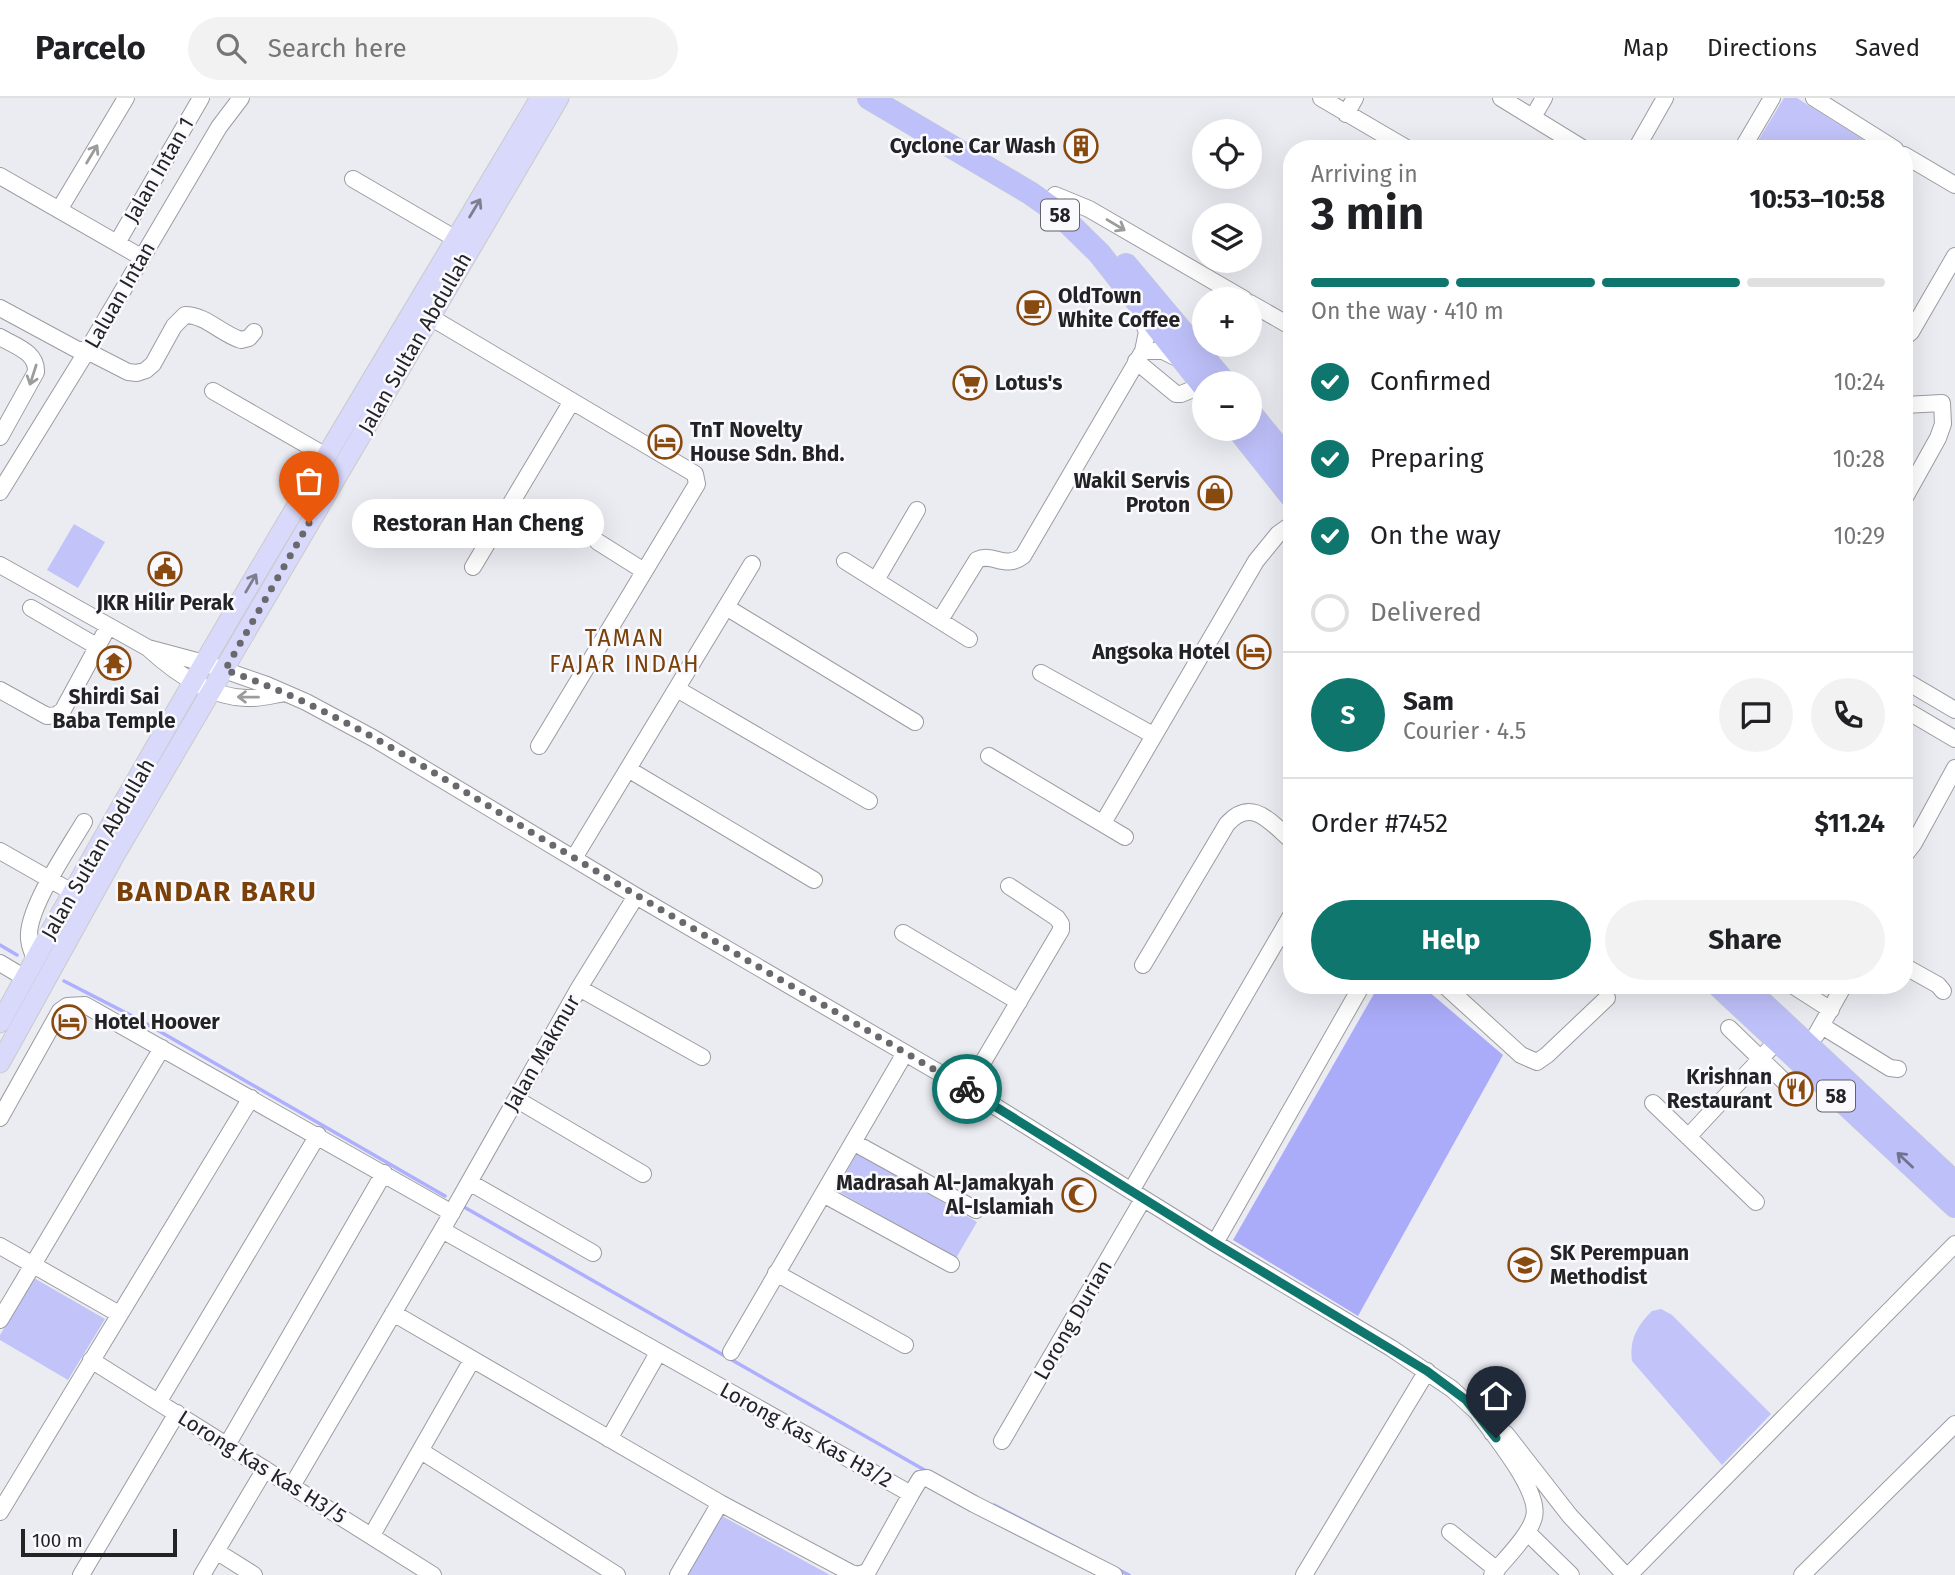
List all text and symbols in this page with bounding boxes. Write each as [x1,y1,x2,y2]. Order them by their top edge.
search box [188,17,678,80]
text: Parcelo [35,28,146,68]
icon: search [212,29,250,67]
text: Search here [268,33,407,64]
text: Map [1623,34,1669,62]
text: Directions [1707,34,1817,62]
text: Saved [1855,34,1920,62]
street label: Jalan Intan 1 [118,113,200,227]
map controls [1192,119,1262,441]
button: locate [1192,119,1262,189]
building icon: Cyclone Car Wash [1062,127,1100,165]
place label: Cyclone Car Wash [890,133,1056,159]
one-way arrow [86,145,100,165]
text: Arriving in [1311,160,1418,188]
text: 10:53–10:58 [1750,184,1885,215]
text: 3 min [1311,186,1424,241]
one-way arrow [468,198,482,218]
road number: 58 [1041,200,1079,230]
button: layers [1192,203,1262,273]
one-way arrow [1105,218,1125,232]
street label: Laluan Intan [79,237,161,353]
street label: Jalan Sultan Abdullah [353,248,477,438]
place label: OldTown White Coffee [1058,283,1180,333]
button: + [1192,287,1262,357]
cafe icon: OldTown White Coffee [1015,289,1053,327]
text: On the way · 410 m [1311,297,1504,325]
one-way arrow [25,363,38,385]
icon: check [1311,363,1349,401]
supermarket icon: Lotus's [951,364,989,402]
text: Confirmed [1370,366,1491,397]
text: 10:24 [1834,368,1885,396]
place label: Lotus's [995,370,1062,396]
button: − [1192,371,1262,441]
place label: TnT Novelty House Sdn. Bhd. [690,417,844,467]
hotel icon: TnT Novelty House Sdn. Bhd. [646,423,684,461]
icon: check [1311,440,1349,478]
text: Preparing [1370,443,1483,474]
text: 10:28 [1833,445,1885,473]
pin [279,451,339,523]
icon: bag [290,462,328,500]
place label: Wakil Servis Proton [1074,468,1190,518]
shop icon: Wakil Servis Proton [1196,474,1234,512]
callout: Restoran Han Cheng [351,498,603,548]
text: Restoran Han Cheng [373,509,583,537]
icon: check [1311,517,1349,555]
text: On the way [1370,520,1501,551]
text: 10:29 [1833,522,1885,550]
public building icon: JKR Hilir Perak [146,550,184,588]
one-way arrow [244,574,258,594]
place label: JKR Hilir Perak [95,590,234,616]
text: Delivered [1370,597,1482,628]
district label: TAMAN FAJAR INDAH [549,624,701,678]
hotel icon: Angsoka Hotel [1235,633,1273,671]
place label: Angsoka Hotel [1091,639,1231,665]
temple icon: Shirdi Sai Baba Temple [95,644,133,682]
button: chat [1719,678,1793,752]
button: phone [1811,678,1885,752]
place label: Shirdi Sai Baba Temple [52,684,176,734]
text: Sam [1403,686,1454,717]
one-way arrow [237,690,260,704]
text: S [1341,700,1355,731]
text: Courier · 4.5 [1403,717,1526,745]
street label: Jalan Sultan Abdullah [36,754,160,944]
text: Order #7452 [1311,808,1448,839]
text: $11.24 [1814,808,1885,839]
district label: BANDAR BARU [116,875,318,908]
button: Help [1311,900,1591,980]
button: Share [1605,900,1885,980]
street label: Jalan Makmur [498,990,586,1116]
hotel icon: Hotel Hoover [50,1003,88,1041]
place label: Hotel Hoover [94,1009,220,1035]
courier [932,1054,1002,1124]
place label: Krishnan Restaurant [1667,1064,1773,1114]
icon: bike [948,1070,986,1108]
restaurant icon: Krishnan Restaurant [1777,1070,1815,1108]
road number: 58 [1817,1080,1855,1112]
one-way arrow [1897,1151,1914,1168]
place label: Madrasah Al-Jamakyah Al-Islamiah [836,1170,1054,1220]
mosque icon: Madrasah Al-Jamakyah Al-Islamiah [1060,1176,1098,1214]
place label: SK Perempuan Methodist [1550,1240,1689,1290]
school or university icon: SK Perempuan Methodist [1506,1246,1544,1284]
street label: Lorong Durian [1028,1255,1118,1385]
pin [1466,1366,1526,1438]
street label: Lorong Kas Kas H3/2 [715,1377,897,1493]
icon: home [1477,1377,1515,1415]
street label: Lorong Kas Kas H3/5 [173,1405,351,1529]
scale bar [21,1526,177,1558]
text: 100 m [32,1529,83,1552]

